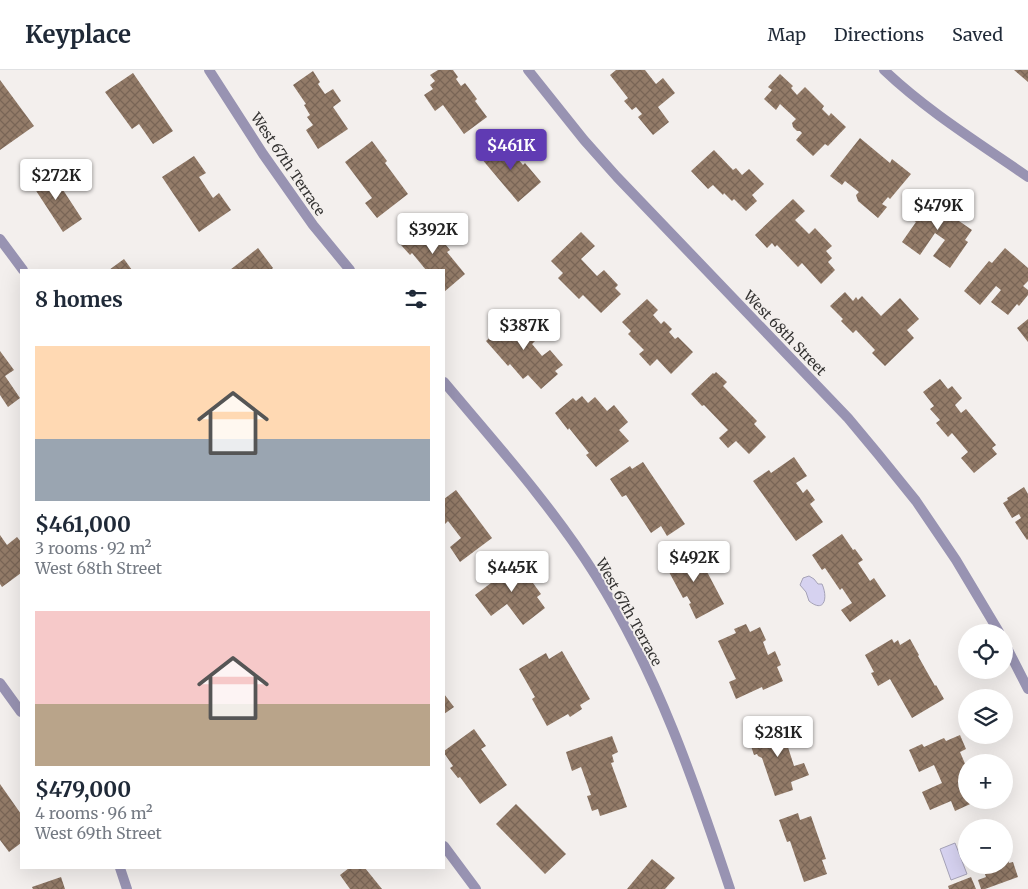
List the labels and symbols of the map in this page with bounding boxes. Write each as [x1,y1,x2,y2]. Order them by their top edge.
street label: West 67th Terrace [246,108,329,219]
pin: $461K [476,128,546,171]
pin: $272K [21,158,91,201]
pin: $479K [903,189,973,231]
pin: $392K [398,212,468,255]
street label: West 68th Street [739,286,830,380]
pin: $387K [489,308,559,351]
pin: $492K [659,540,729,583]
pin: $445K [477,550,547,593]
street label: West 67th Terrace [591,554,666,669]
pin: $281K [743,716,813,758]

